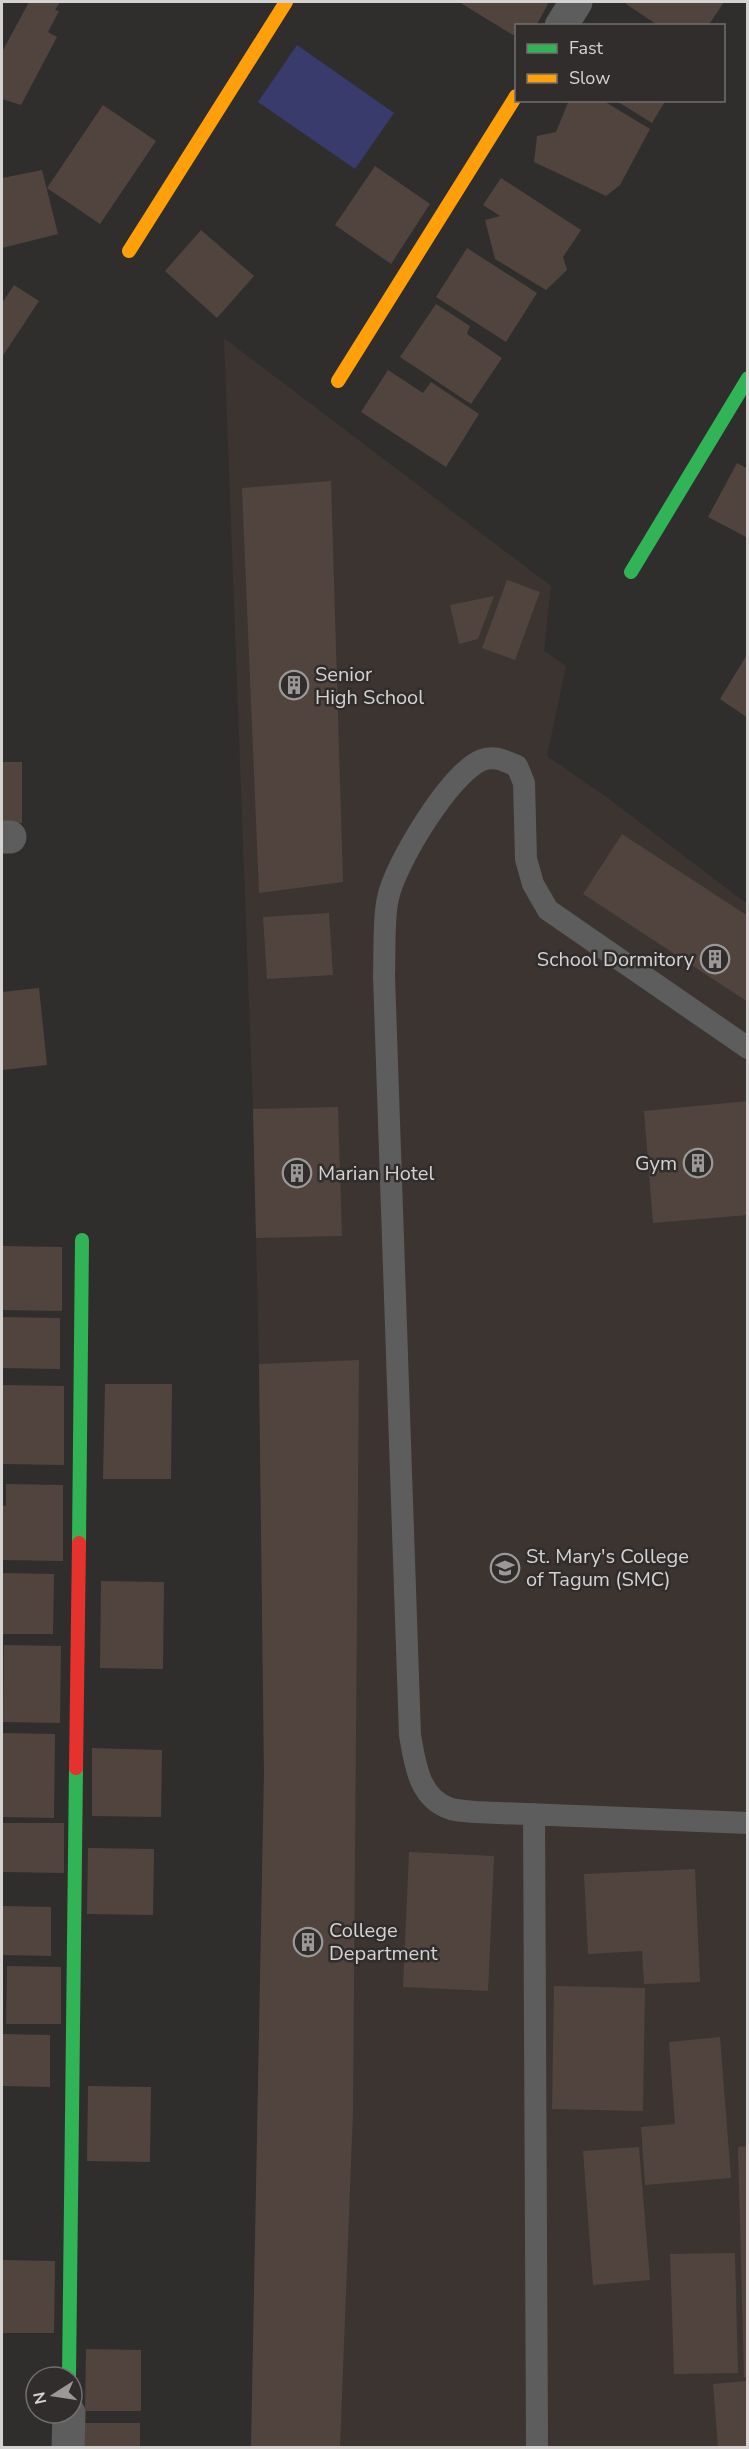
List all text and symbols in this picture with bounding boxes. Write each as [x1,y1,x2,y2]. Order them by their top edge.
legend [515,24,725,102]
text: Fast [569,36,604,60]
text: Slow [569,66,610,90]
place label: Senior High School [315,661,424,711]
building icon: Senior High School [278,669,310,701]
building icon: School Dormitory [699,943,731,975]
place label: School Dormitory [537,946,695,973]
building icon: Gym [682,1147,714,1179]
place label: Gym [635,1150,677,1177]
building icon: Marian Hotel [281,1157,313,1189]
place label: Marian Hotel [318,1160,434,1187]
place label: St. Mary's College of Tagum (SMC) [526,1543,689,1593]
school or university icon: St. Mary's College of Tagum (SMC) [489,1552,521,1584]
place label: College Department [329,1917,439,1967]
building icon: College Department [292,1926,324,1958]
north arrow [24,2365,84,2425]
text: N [28,2390,52,2406]

